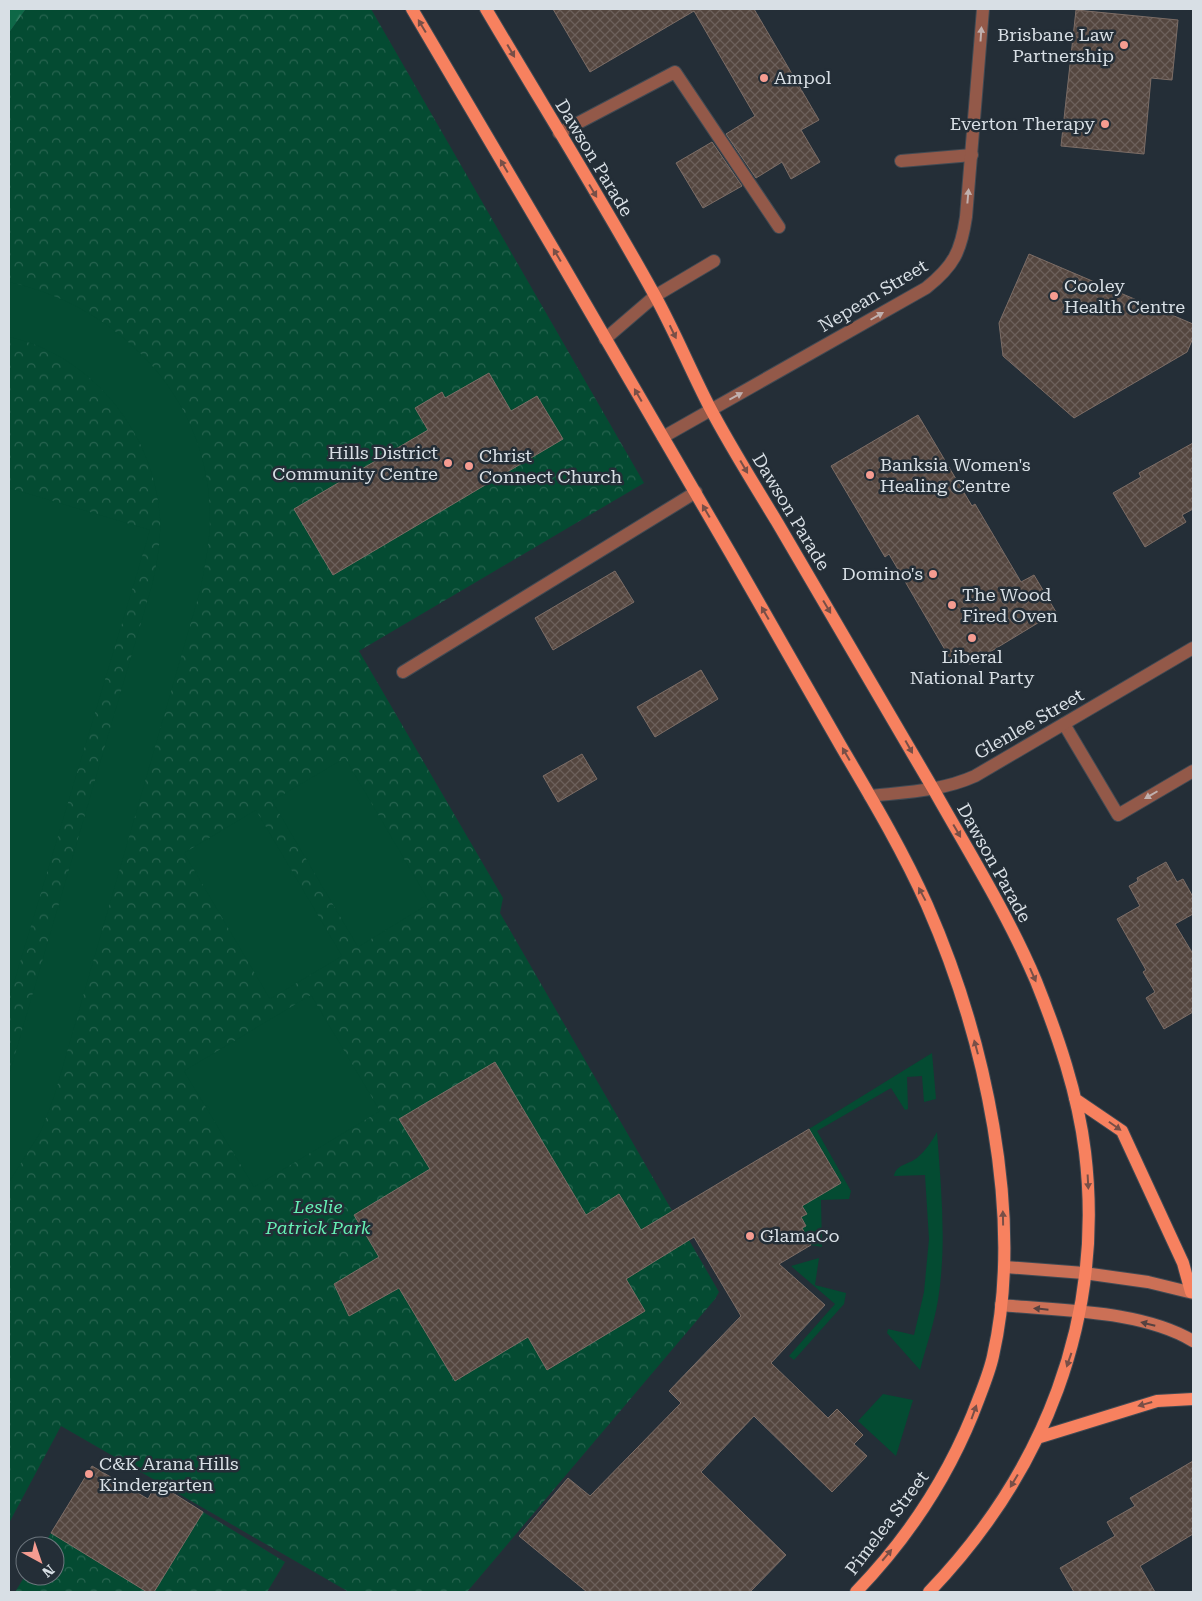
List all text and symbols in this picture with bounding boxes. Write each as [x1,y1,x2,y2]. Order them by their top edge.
one-way arrow [417,20,426,33]
place label: Brisbane Law Partnership [997,24,1114,66]
one-way arrow [977,25,985,41]
marker: Brisbane Law Partnership [1118,39,1130,51]
one-way arrow [506,44,515,57]
place label: Ampol [774,67,832,88]
marker: Ampol [758,72,770,84]
street label: Dawson Parade [551,95,638,220]
place label: Everton Therapy [950,113,1095,134]
marker: Everton Therapy [1099,118,1111,130]
one-way arrow [499,160,508,173]
one-way arrow [589,185,598,198]
one-way arrow [964,187,972,203]
one-way arrow [552,248,561,261]
street label: Nepean Street [815,255,931,336]
place label: Cooley Health Centre [1064,275,1185,317]
marker: Cooley Health Centre [1048,290,1060,302]
one-way arrow [870,312,885,320]
one-way arrow [669,325,677,339]
one-way arrow [634,389,643,402]
one-way arrow [730,392,743,401]
place label: Hills District Community Centre [272,442,438,484]
place label: Christ Connect Church [479,445,622,487]
street label: Dawson Parade [748,449,835,574]
place label: Banksia Women's Healing Centre [880,454,1031,496]
marker: Hills District Community Centre [442,457,454,469]
marker: Christ Connect Church [463,460,475,472]
one-way arrow [740,461,749,474]
marker: Banksia Women's Healing Centre [864,469,876,481]
one-way arrow [702,504,711,518]
place label: Domino's [842,563,923,584]
marker: Domino's [927,568,939,580]
place label: The Wood Fired Oven [962,584,1058,626]
marker: The Wood Fired Oven [946,599,958,611]
one-way arrow [823,600,832,613]
one-way arrow [760,606,769,619]
marker: Liberal National Party [966,632,978,644]
place label: Liberal National Party [910,646,1035,688]
street label: Glenlee Street [971,684,1087,763]
one-way arrow [905,741,914,754]
one-way arrow [841,747,850,760]
one-way arrow [1145,791,1158,800]
street label: Dawson Parade [953,800,1036,926]
one-way arrow [953,824,962,837]
one-way arrow [917,888,926,901]
one-way arrow [1029,968,1037,982]
one-way arrow [972,1040,980,1055]
one-way arrow [1108,1121,1121,1132]
one-way arrow [1084,1174,1092,1190]
park label: Leslie Patrick Park [265,1196,371,1238]
one-way arrow [999,1210,1007,1226]
place label: GlamaCo [760,1225,839,1246]
marker: GlamaCo [744,1230,756,1242]
one-way arrow [1033,1304,1049,1312]
one-way arrow [1141,1320,1156,1328]
one-way arrow [1065,1353,1073,1368]
one-way arrow [1138,1401,1153,1409]
one-way arrow [970,1404,978,1419]
place label: C&K Arana Hills Kindergarten [99,1453,239,1495]
street label: Pimelea Street [841,1466,933,1579]
marker: C&K Arana Hills Kindergarten [83,1468,95,1480]
one-way arrow [1010,1473,1018,1488]
north arrow [15,1536,65,1586]
one-way arrow [882,1549,893,1562]
text: N [39,1561,58,1581]

